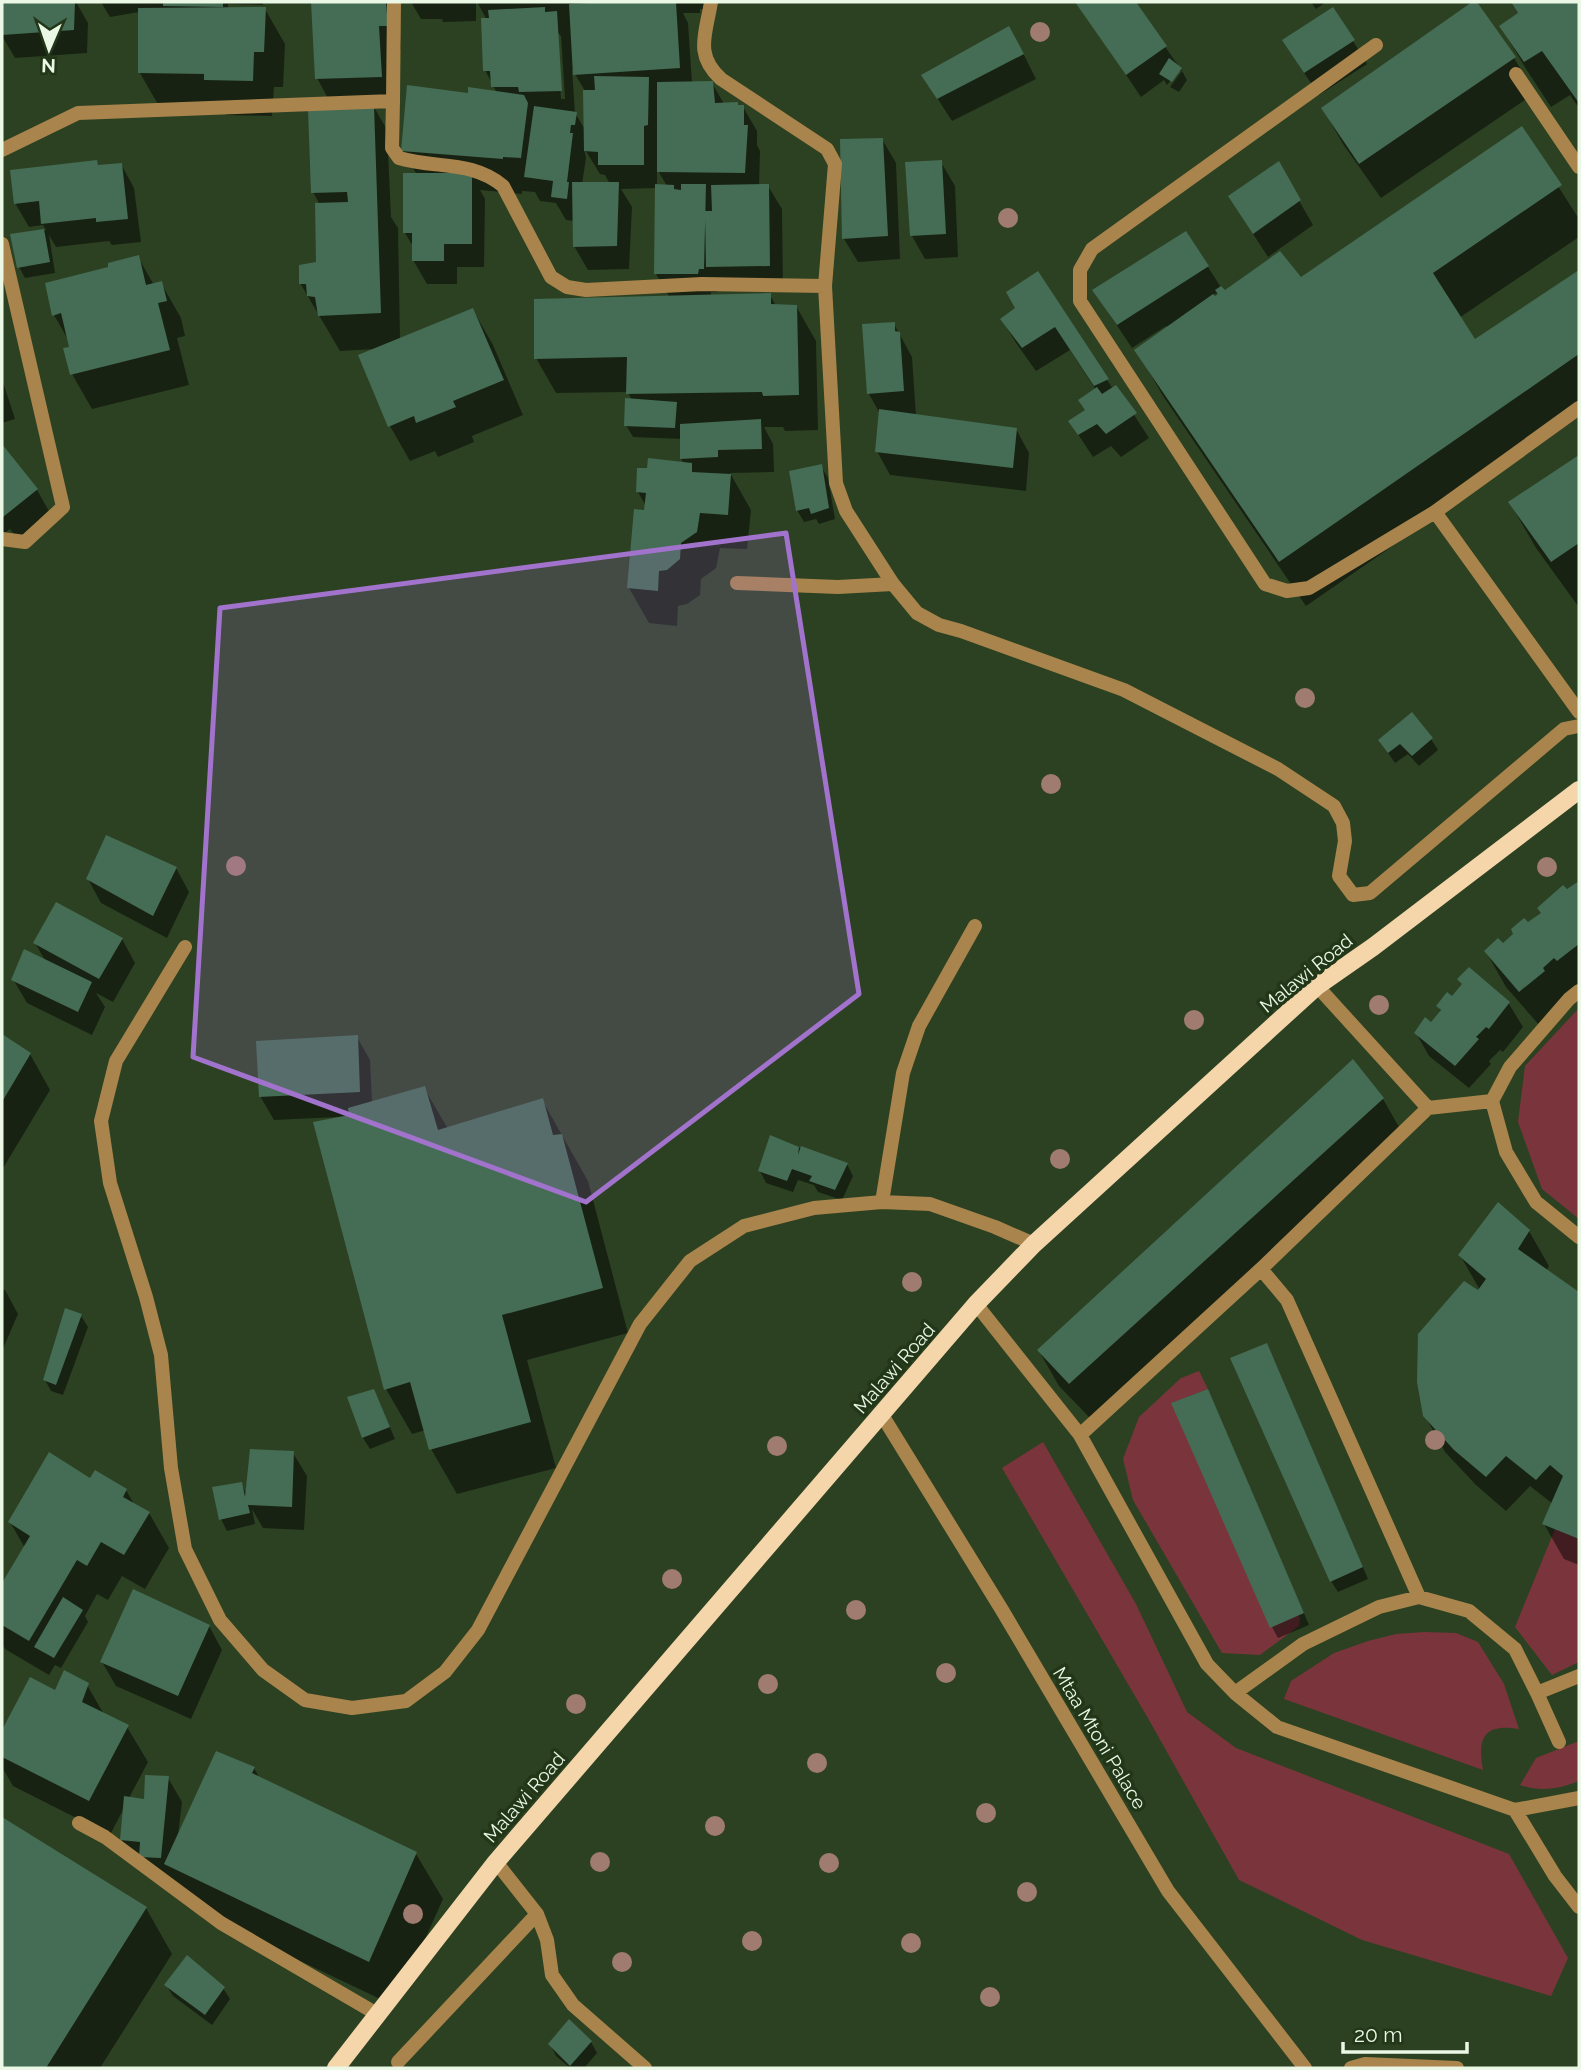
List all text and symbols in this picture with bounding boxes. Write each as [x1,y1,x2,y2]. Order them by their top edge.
north arrow [14,14,84,84]
text: N [41,55,56,77]
street label: Malawi Road [1255,929,1357,1017]
street label: Malawi Road [849,1318,939,1418]
street label: Mtaa Mtoni Palace [1049,1663,1151,1813]
street label: Malawi Road [479,1747,569,1847]
scale bar [1343,2010,1467,2054]
text: 20 m [1354,2022,1402,2047]

